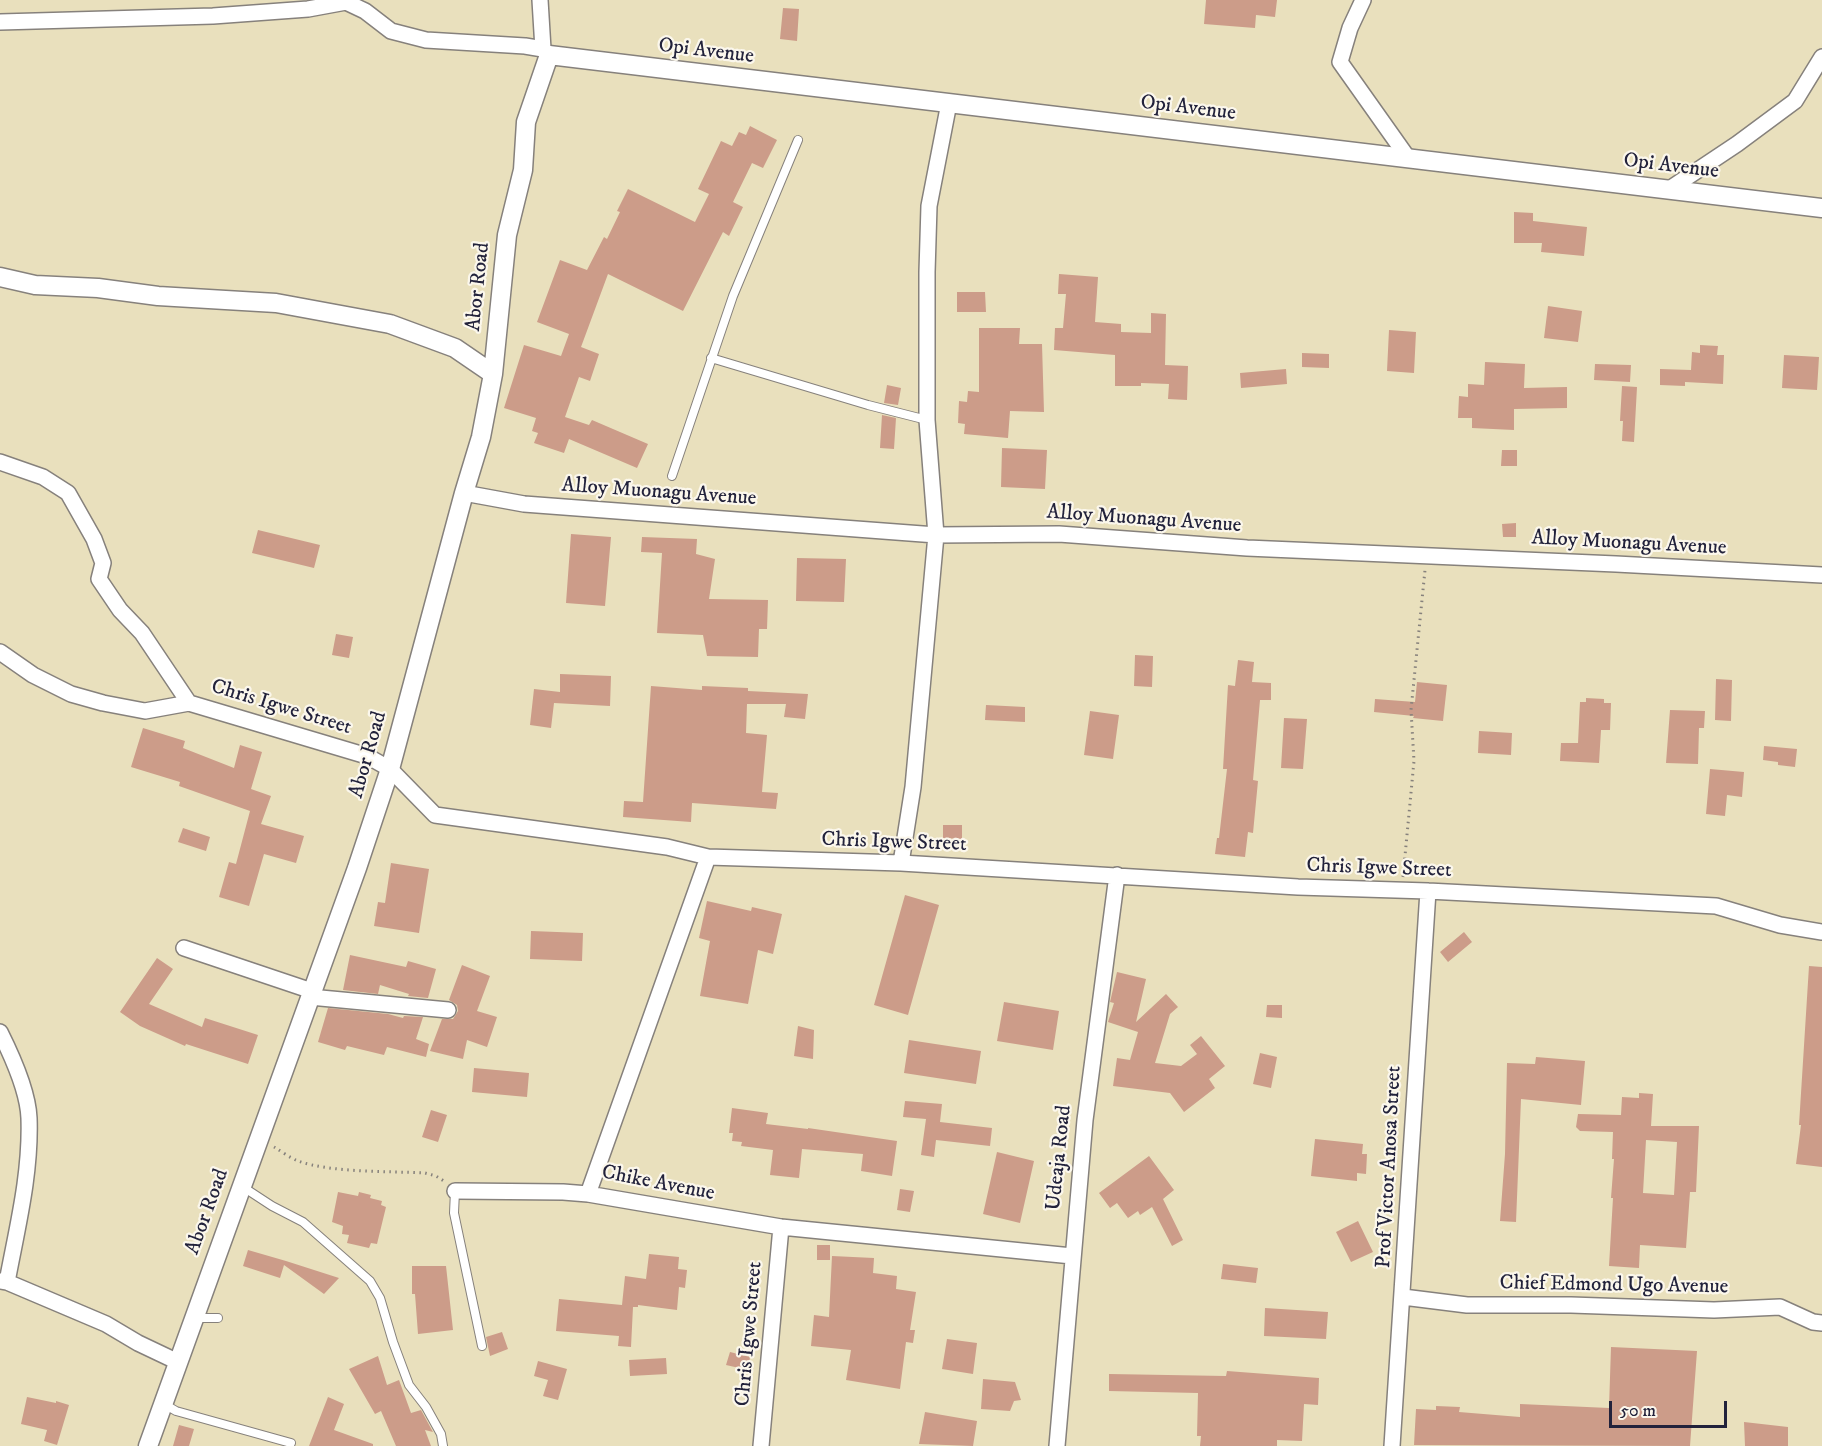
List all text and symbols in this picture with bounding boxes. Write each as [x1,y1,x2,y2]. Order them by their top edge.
street label: Opi Avenue [657,34,755,70]
street label: Opi Avenue [1139,91,1237,127]
street label: Opi Avenue [1622,149,1720,185]
street label: Abor Road [462,241,496,333]
street label: Alloy Muonagu Avenue [561,474,757,512]
street label: Alloy Muonagu Avenue [1046,501,1242,539]
street label: Alloy Muonagu Avenue [1531,526,1727,562]
street label: Chris Igwe Street [208,675,354,741]
street label: Abor Road [345,709,393,801]
street label: Chris Igwe Street [821,828,967,858]
street label: Chris Igwe Street [1306,854,1452,884]
street label: Prof Victor Anosa Street [1372,1065,1408,1269]
street label: Udeaja Road [1042,1104,1078,1212]
street label: Chike Avenue [599,1161,717,1207]
street label: Abor Road [181,1166,235,1258]
street label: Chris Igwe Street [731,1261,769,1407]
street label: Chief Edmond Ugo Avenue [1499,1271,1729,1301]
scale bar [1612,1389,1730,1427]
text: 50 m [1620,1400,1656,1422]

